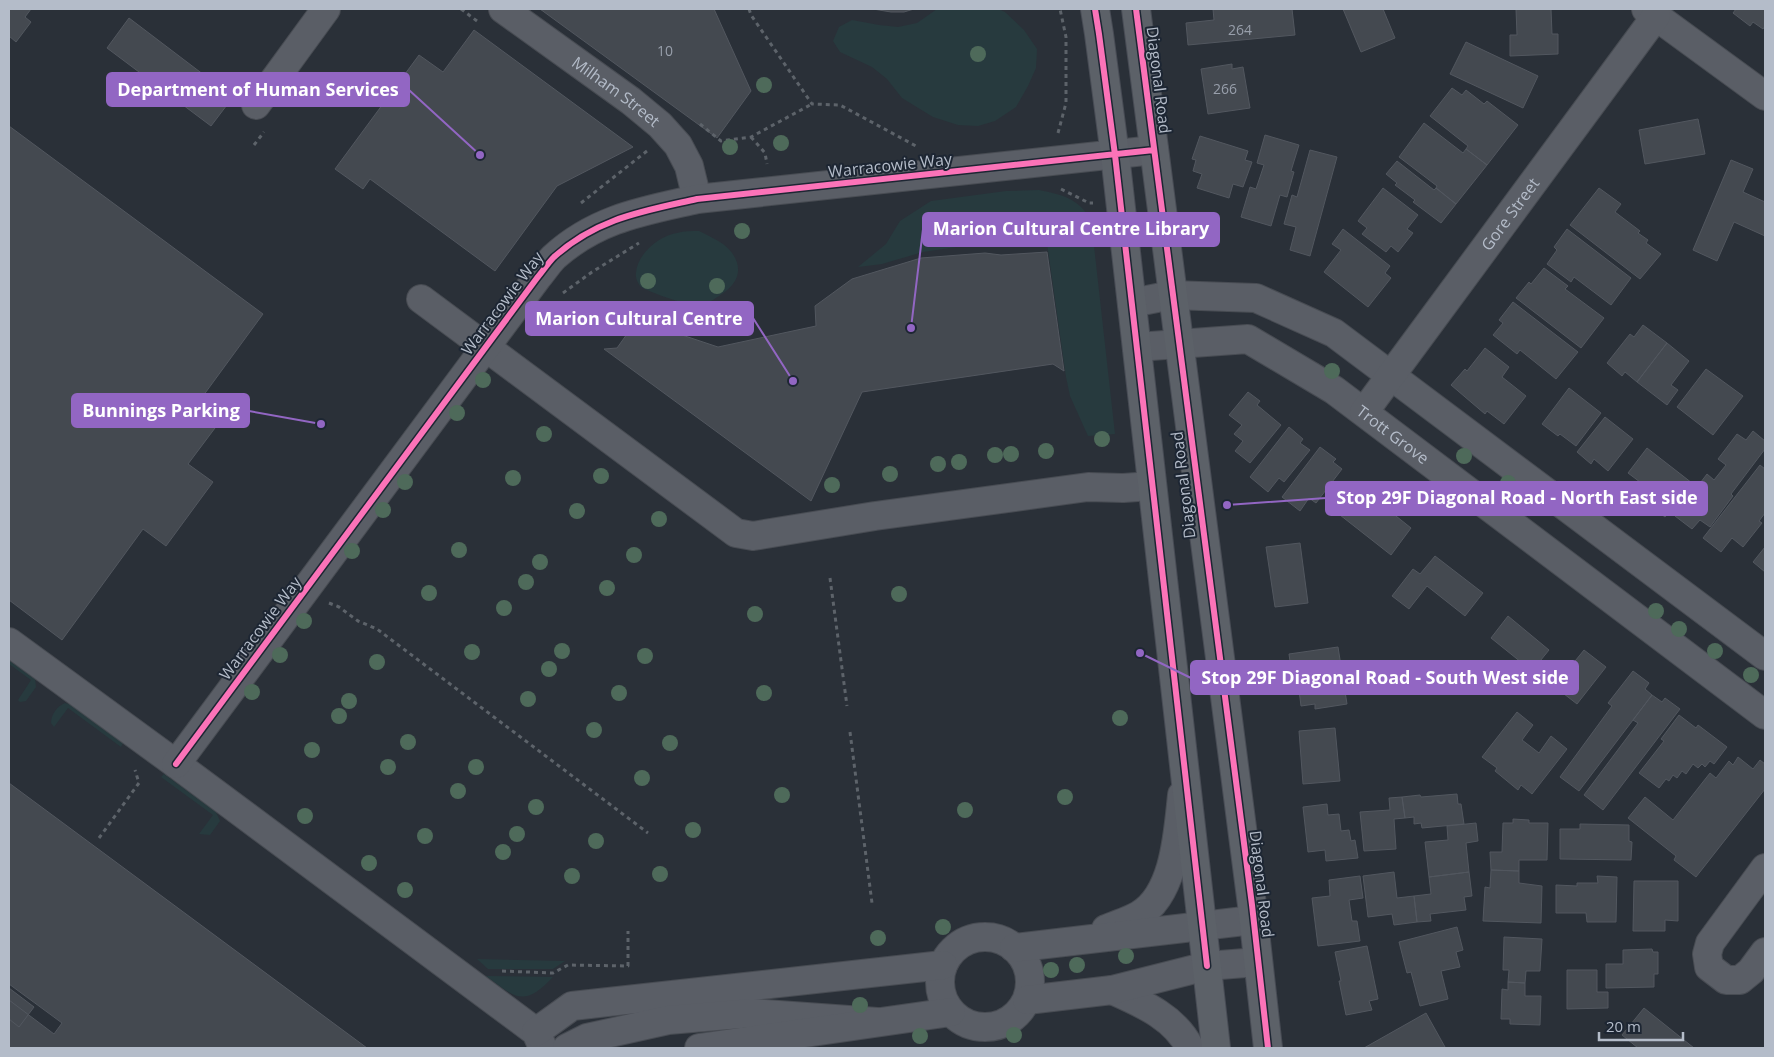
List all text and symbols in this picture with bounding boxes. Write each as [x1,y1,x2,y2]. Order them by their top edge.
house number: 264 [1228,20,1252,39]
street label: Diagonal Road [1142,25,1176,135]
house number: 10 [657,41,673,60]
street label: Milham Street [568,51,665,132]
callout: Department of Human Services [107,73,409,106]
text: Department of Human Services [117,77,399,101]
house number: 266 [1213,79,1237,98]
street label: Warracowie Way [827,147,954,182]
street label: Gore Street [1476,173,1544,255]
callout: Marion Cultural Centre Library [923,213,1219,246]
text: Marion Cultural Centre Library [933,216,1210,240]
street label: Warracowie Way [456,246,549,359]
callout: Marion Cultural Centre [526,302,753,335]
text: Marion Cultural Centre [535,306,743,330]
callout: Bunnings Parking [72,394,249,427]
text: Bunnings Parking [82,398,240,422]
street label: Trott Grove [1352,400,1434,469]
street label: Diagonal Road [1166,430,1200,540]
callout: Stop 29F Diagonal Road - North East side [1326,482,1707,515]
text: Stop 29F Diagonal Road - North East side [1336,485,1698,509]
street label: Warracowie Way [214,571,307,684]
callout: Stop 29F Diagonal Road - South West side [1191,661,1578,694]
text: Stop 29F Diagonal Road - South West side [1201,665,1569,689]
street label: Diagonal Road [1245,829,1279,939]
scale bar [1599,1010,1683,1042]
text: 20 m [1606,1016,1641,1036]

